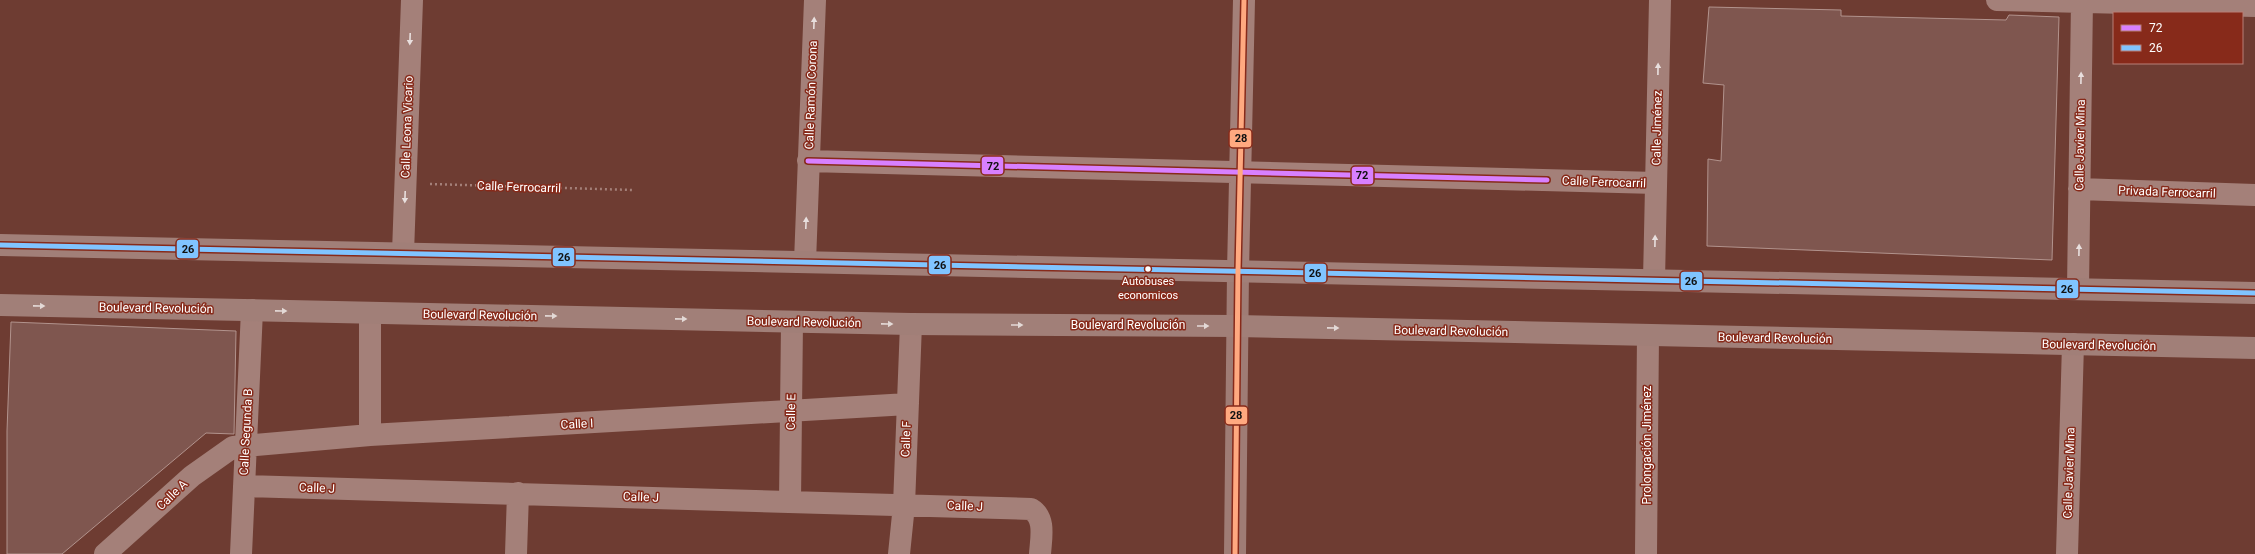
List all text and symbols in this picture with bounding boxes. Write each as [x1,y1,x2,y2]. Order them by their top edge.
legend [2113,12,2243,64]
one-way arrow [810,17,817,29]
text: 72 [2149,21,2163,35]
one-way arrow [407,33,413,46]
street label: Calle Ramón Corona [802,40,820,150]
text: 26 [2149,41,2163,55]
one-way arrow [1655,62,1661,75]
one-way arrow [2078,71,2084,84]
street label: Calle Leona Vicario [398,75,416,178]
street label: Calle Jiménez [1649,90,1665,166]
street label: Calle Javier Mina [2072,99,2088,191]
line badge: 28 [1229,129,1252,148]
text: 28 [1235,132,1247,145]
line badge: 72 [981,156,1004,175]
text: 72 [987,160,999,173]
line badge: 72 [1351,166,1374,185]
text: 72 [1356,169,1368,182]
street label: Calle Ferrocarril [1562,174,1646,190]
street label: Calle Ferrocarril [477,179,561,195]
street label: Privada Ferrocarril [2118,183,2216,201]
one-way arrow [401,191,408,203]
one-way arrow [803,216,809,229]
one-way arrow [1652,234,1658,247]
line badge: 26 [176,239,199,259]
text: 26 [182,243,194,256]
one-way arrow [2076,243,2082,256]
line badge: 26 [552,247,575,267]
text: 26 [558,251,570,264]
line badge: 26 [928,255,951,275]
text: 26 [934,259,946,272]
line badge: 26 [1304,263,1327,283]
marker: Autobuses economicos [1143,264,1153,274]
text: 26 [1309,267,1321,280]
line badge: 26 [1680,271,1703,291]
place label: Autobuses economicos [1118,275,1178,302]
text: 26 [1685,275,1697,288]
line badge: 26 [2056,279,2079,299]
text: 26 [2061,283,2073,296]
street label: Boulevard Revolución [99,300,213,316]
one-way arrow [33,302,45,309]
street label: Boulevard Revolución [423,307,537,323]
one-way arrow [275,308,288,314]
one-way arrow [545,313,557,320]
street label: Boulevard Revolución [747,314,861,330]
one-way arrow [675,316,687,323]
street label: Boulevard Revolución [1071,318,1185,332]
one-way arrow [881,321,894,327]
one-way arrow [1011,322,1024,328]
one-way arrow [1197,323,1210,329]
street label: Boulevard Revolución [1394,323,1508,339]
one-way arrow [1327,325,1340,331]
street label: Boulevard Revolución [1718,330,1832,346]
street label: Boulevard Revolución [2042,337,2156,353]
street label: Prolongación Jiménez [1640,385,1654,505]
street label: Calle Segunda B [237,388,255,476]
street label: Calle E [784,394,798,430]
line badge: 28 [1225,406,1248,425]
text: 28 [1230,409,1242,422]
street label: Calle I [560,416,594,432]
street label: Calle F [898,420,914,457]
street label: Calle Javier Mina [2060,427,2078,519]
street label: Calle A [154,477,190,513]
street label: Calle J [299,480,335,496]
street label: Calle J [623,489,659,505]
street label: Calle J [947,498,983,514]

